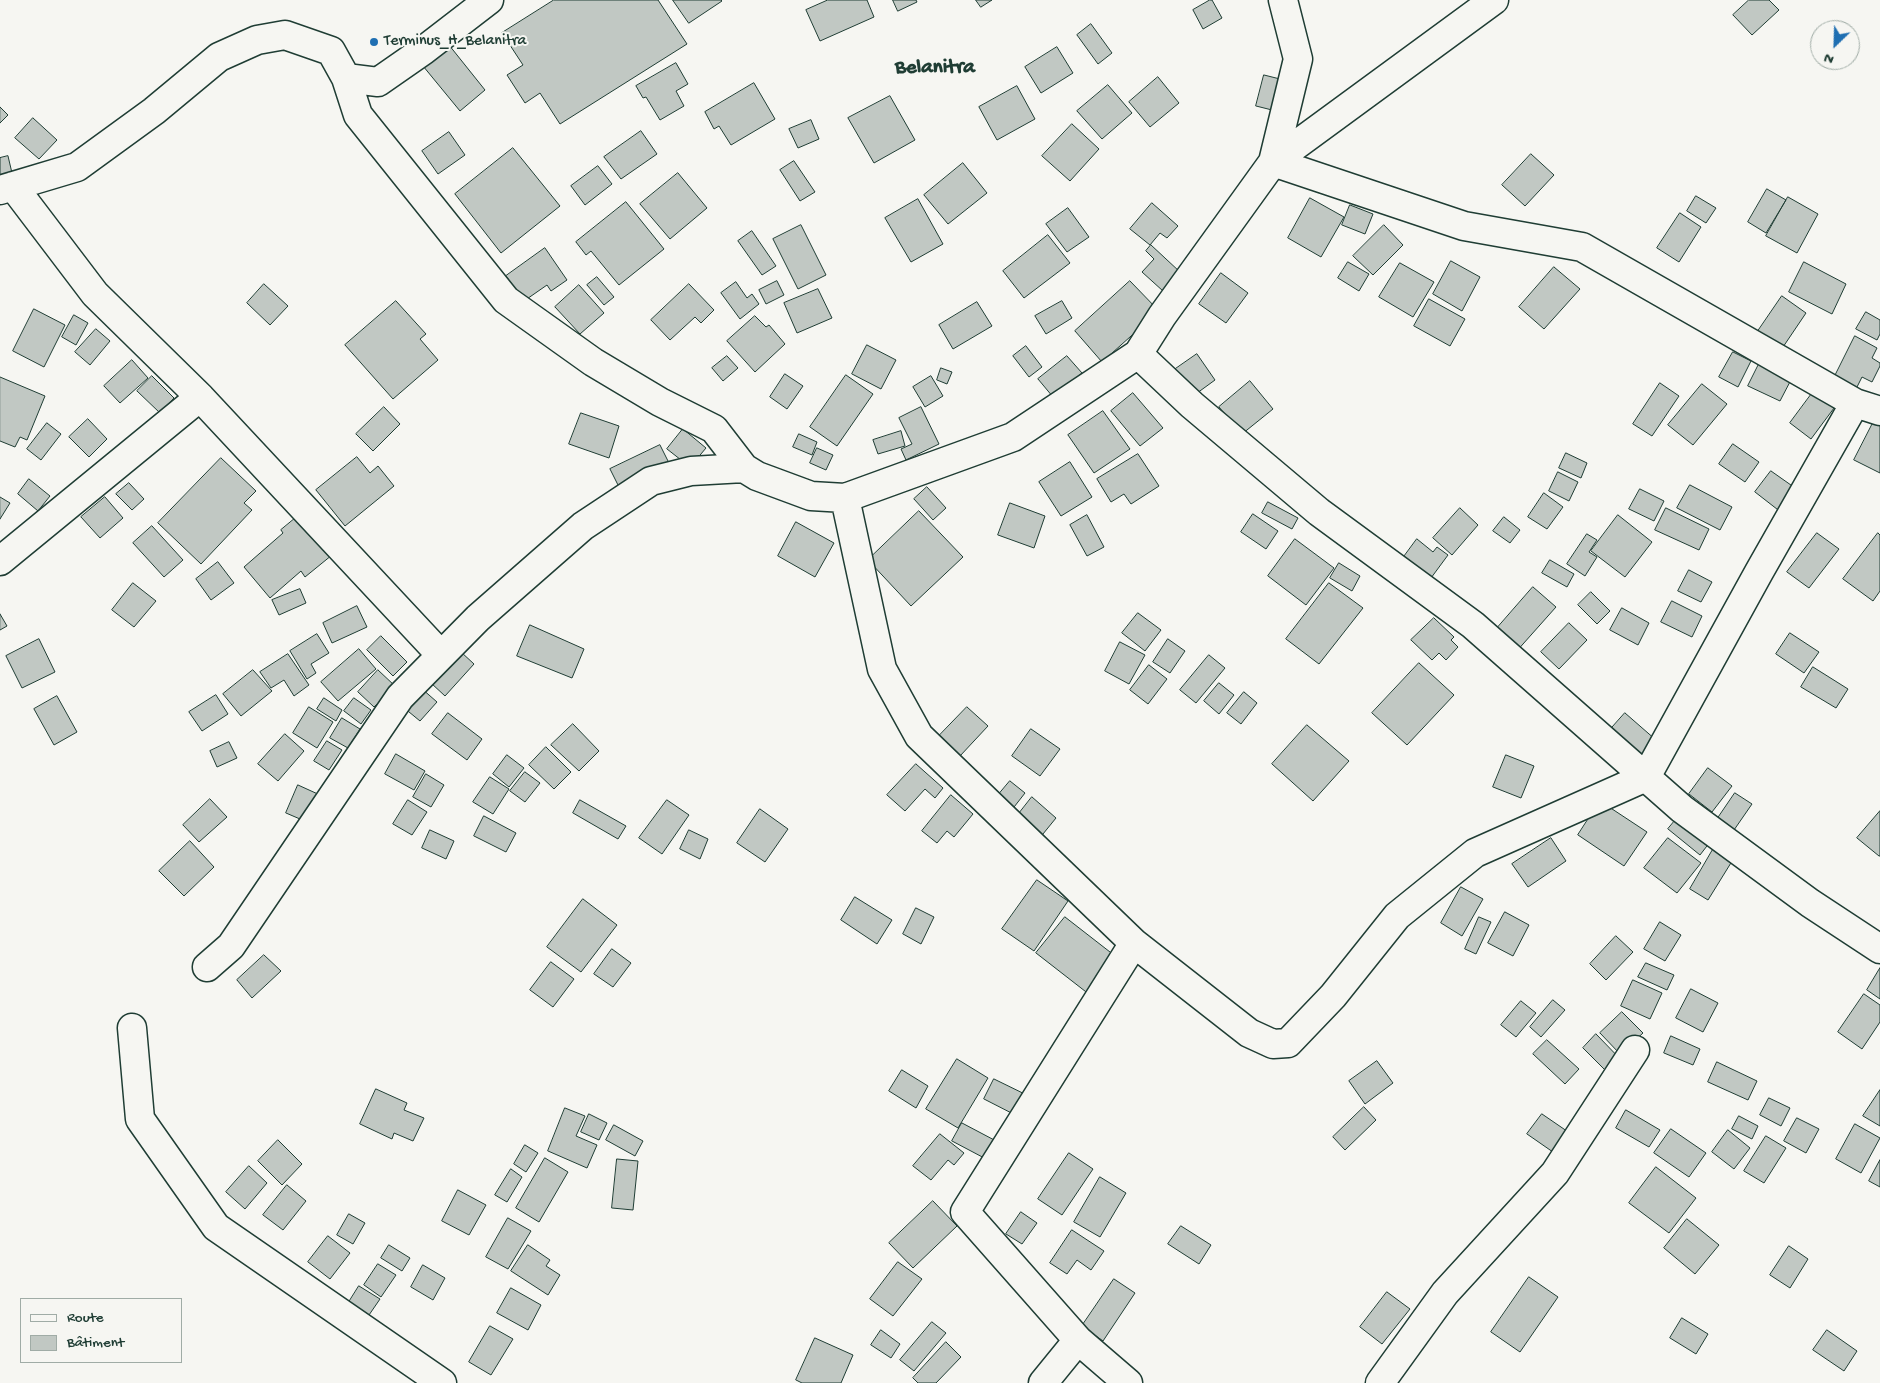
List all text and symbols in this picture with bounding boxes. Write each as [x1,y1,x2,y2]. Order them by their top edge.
north arrow [1810,20,1860,70]
place label: Terminus_H_Belanitra [384,32,526,52]
marker: Terminus_H_Belanitra [368,36,380,48]
text: N [1821,49,1837,68]
district label: Belanitra [895,56,975,82]
legend [20,1298,182,1363]
text: Route [67,1309,104,1327]
text: Bâtiment [67,1334,124,1352]

